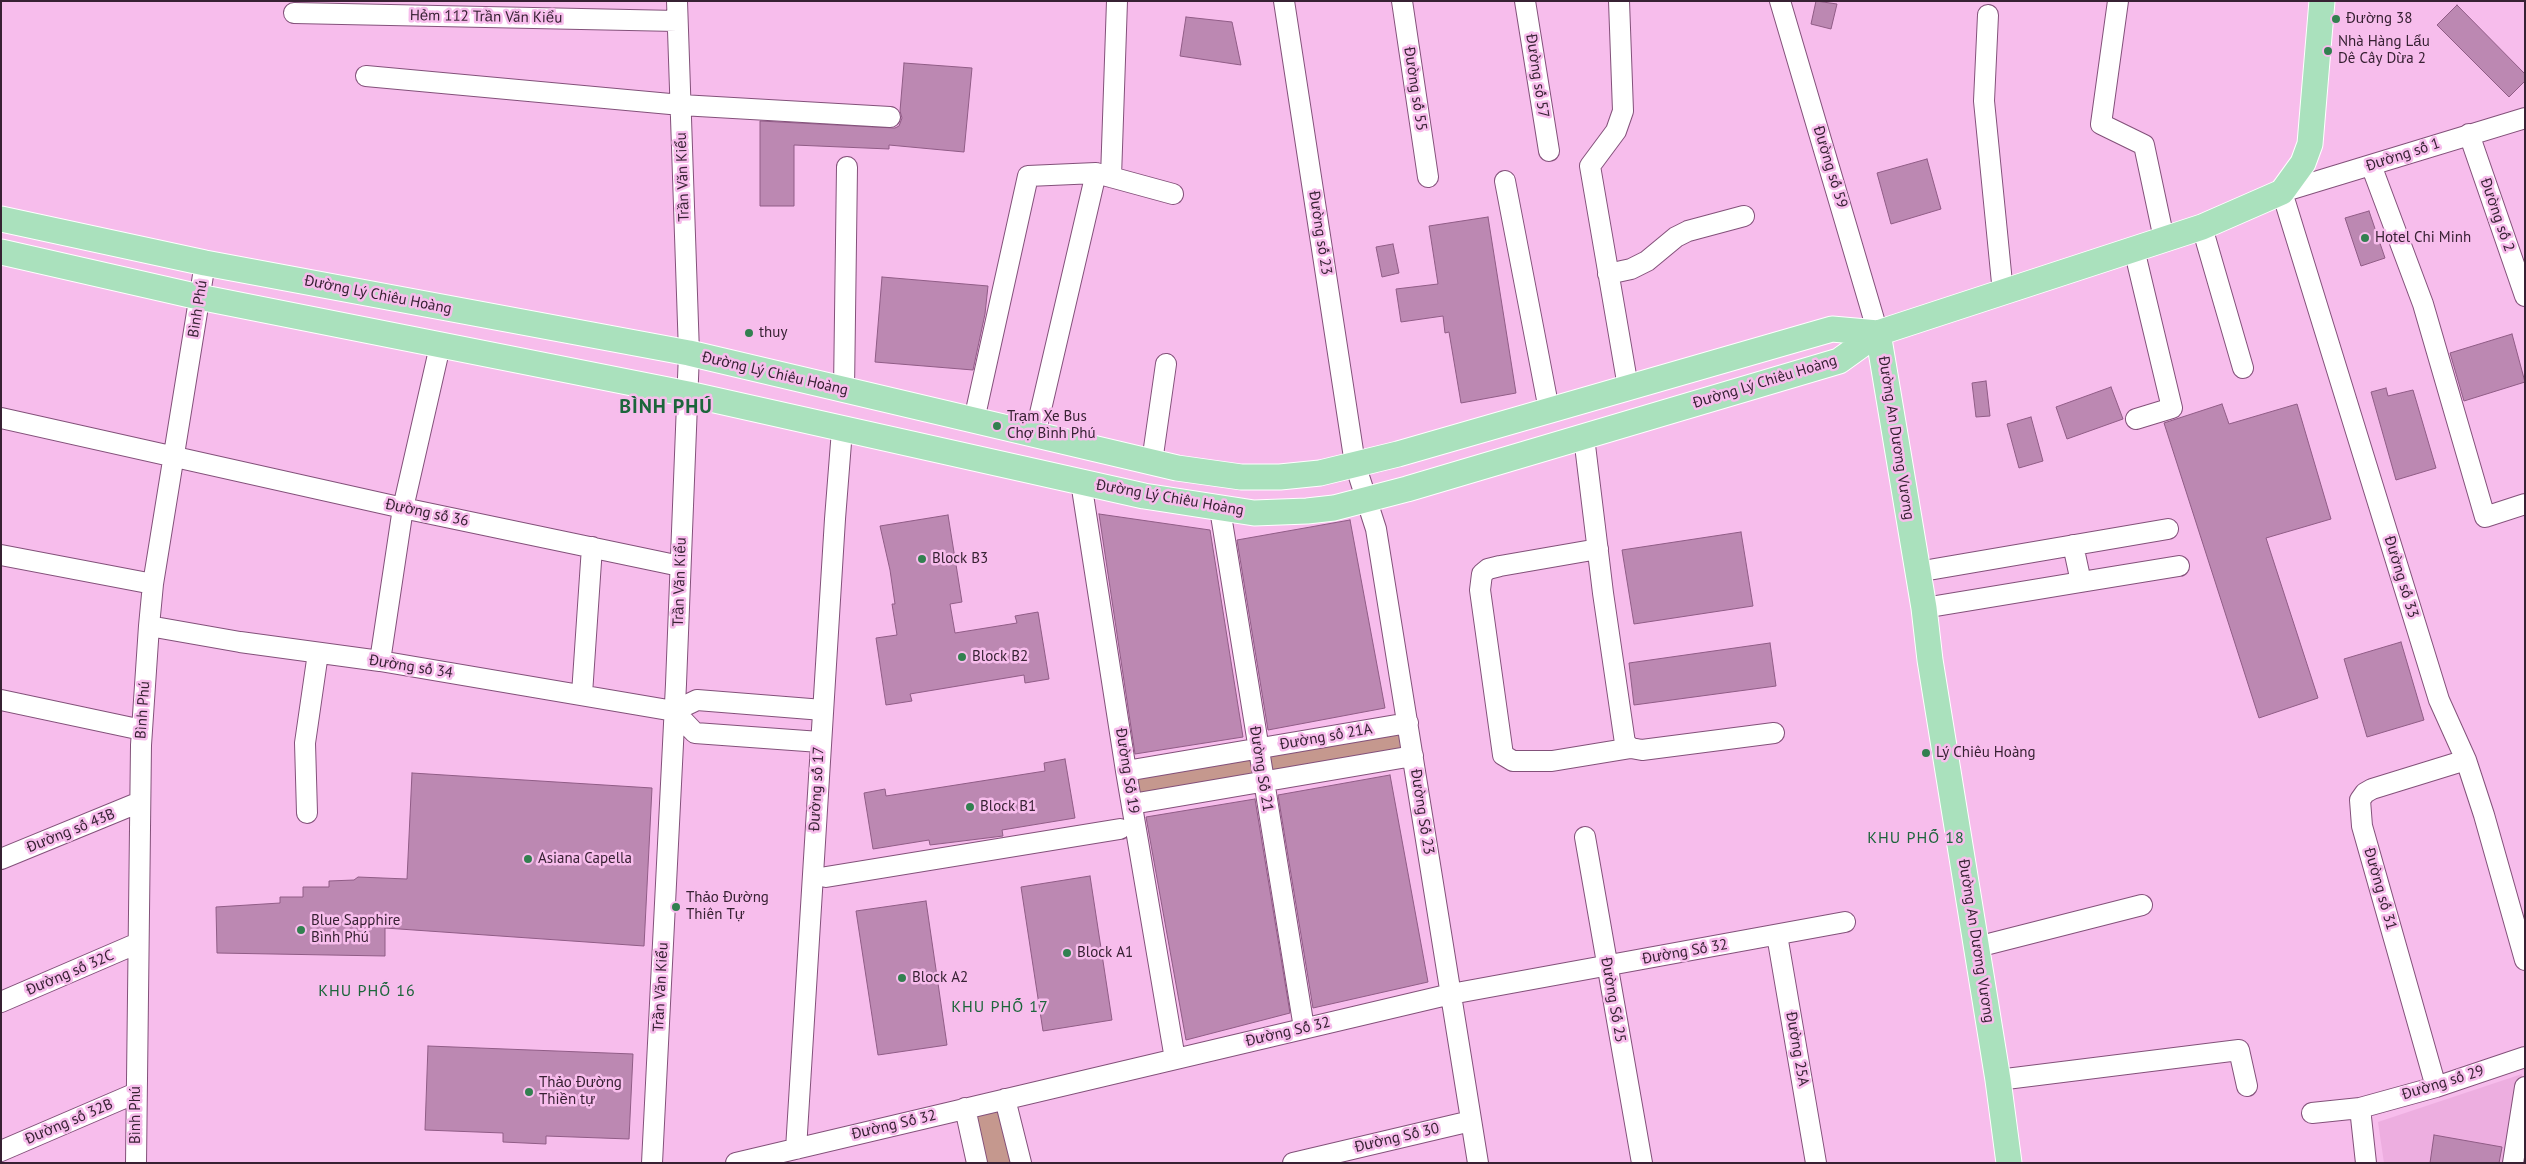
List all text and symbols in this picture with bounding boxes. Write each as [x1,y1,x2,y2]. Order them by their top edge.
street label: Hẻm 112 Trần Văn Kiểu [410,7,562,27]
place label: Đường 38 [2346,10,2412,28]
marker: Đường 38 [2330,13,2342,25]
street label: Đường số 57 [1521,33,1553,119]
place label: Nhà Hàng Lẩu Dê Cây Dừa 2 [2338,33,2430,68]
marker: Nhà Hàng Lẩu Dê Cây Dừa 2 [2322,45,2334,57]
street label: Đường số 55 [1399,46,1431,132]
street label: Đường số 59 [1809,124,1851,210]
street label: Trần Văn Kiểu [672,132,694,222]
street label: Đường số 1 [2364,135,2442,175]
street label: Đường số 2 [2476,176,2518,254]
street label: Đường số 23 [1304,190,1336,276]
place label: Hotel Chi Minh [2375,229,2471,247]
marker: Hotel Chi Minh [2359,232,2371,244]
street label: Đường Lý Chiêu Hoàng [303,272,453,318]
street label: Bình Phú [185,279,211,339]
place label: thuy [759,324,787,342]
marker: thuy [743,327,755,339]
street label: Đường Lý Chiêu Hoàng [700,348,850,400]
street label: Đường Lý Chiêu Hoàng [1691,352,1839,412]
street label: Đường An Dương Vương [1874,355,1918,521]
district label: BÌNH PHÚ [618,395,714,419]
place label: Trạm Xe Bus Chợ Bình Phú [1007,408,1095,443]
marker: Trạm Xe Bus Chợ Bình Phú [991,420,1003,432]
street label: Đường Lý Chiêu Hoàng [1095,476,1245,520]
street label: Đường số 36 [384,495,470,531]
street label: Đường số 33 [2380,534,2422,620]
street label: Trần Văn Kiểu [669,537,691,627]
place label: Block B3 [932,550,988,568]
marker: Block B3 [916,553,928,565]
place label: Block B2 [972,648,1028,666]
street label: Đường số 34 [368,651,454,683]
marker: Block B2 [956,651,968,663]
street label: Bình Phú [132,681,154,739]
street label: Đường số 21A [1278,720,1374,754]
street label: Đường Số 21 [1245,725,1277,813]
street label: Đường Số 19 [1111,727,1143,815]
place label: Lý Chiêu Hoàng [1936,744,2036,762]
street label: Đường số 17 [806,746,828,832]
marker: Lý Chiêu Hoàng [1920,747,1932,759]
street label: Đường Số 23 [1406,768,1438,856]
place label: Block B1 [980,798,1036,816]
marker: Block B1 [964,801,976,813]
street label: Đường số 43B [24,805,118,857]
district label: KHU PHỐ 18 [1866,828,1966,848]
street label: Đường số 31 [2360,846,2400,932]
place label: Asiana Capella [538,850,632,868]
marker: Asiana Capella [522,853,534,865]
street label: Đường An Dương Vương [1954,858,1998,1024]
place label: Thảo Đường Thiên Tự [686,889,769,924]
marker: Thảo Đường Thiên Tự [670,901,682,913]
place label: Blue Sapphire Bình Phú [311,912,400,947]
marker: Blue Sapphire Bình Phú [295,924,307,936]
street label: Đường Số 32 [1641,936,1729,968]
street label: Trần Văn Kiểu [650,942,672,1032]
place label: Block A1 [1077,944,1133,962]
street label: Đường số 32C [24,946,116,1000]
marker: Block A1 [1061,947,1073,959]
street label: Đường Số 25 [1597,956,1629,1044]
place label: Block A2 [912,969,968,987]
marker: Block A2 [896,972,908,984]
district label: KHU PHỐ 16 [317,981,417,1001]
district label: KHU PHỐ 17 [950,997,1050,1017]
street label: Đường 25A [1782,1010,1812,1088]
street label: Đường Số 32 [1244,1014,1332,1050]
street label: Đường số 29 [2400,1062,2486,1104]
place label: Thảo Đường Thiền tự [539,1074,622,1109]
street label: Bình Phú [127,1086,145,1144]
marker: Thảo Đường Thiền tự [523,1086,535,1098]
street label: Đường số 32B [22,1095,116,1149]
street label: Đường Số 32 [850,1107,938,1143]
street label: Đường Số 30 [1353,1120,1441,1156]

